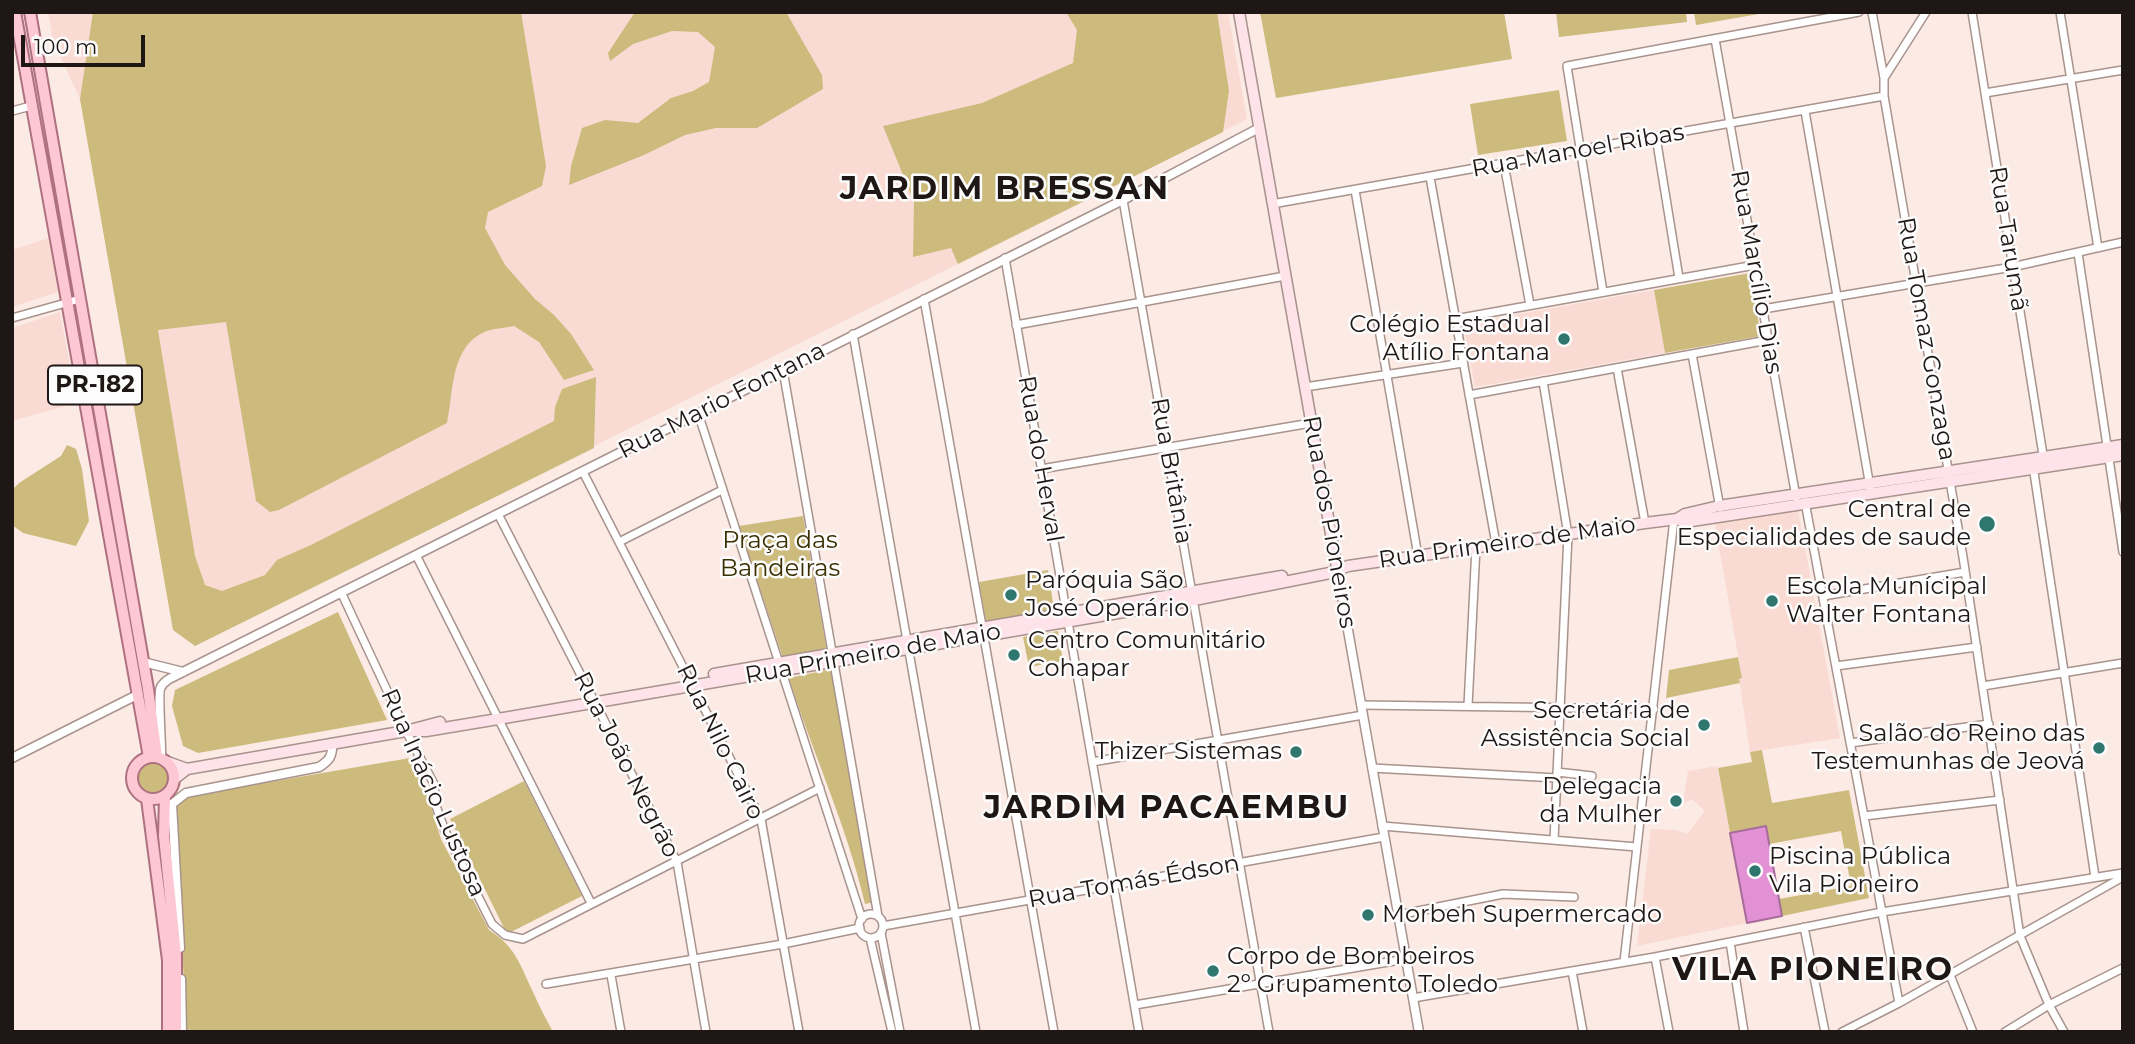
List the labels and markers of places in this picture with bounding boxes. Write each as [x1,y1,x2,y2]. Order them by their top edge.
place label: Colégio Estadual Atílio Fontana [1349,311,1550,367]
marker: Colégio Estadual Atílio Fontana [1556,331,1572,347]
place label: Central de Especialidades de saude [1677,496,1971,552]
marker: Central de Especialidades de saude [1977,514,1997,534]
place label: Paróquia São José Operário [1025,567,1189,623]
place label: Escola Munícipal Walter Fontana [1786,573,1987,629]
marker: Paróquia São José Operário [1003,587,1019,603]
marker: Escola Munícipal Walter Fontana [1764,593,1780,609]
place label: Centro Comunitário Cohapar [1028,627,1266,683]
marker: Centro Comunitário Cohapar [1006,647,1022,663]
place label: Secretária de Assistência Social [1481,697,1690,753]
marker: Secretária de Assistência Social [1696,717,1712,733]
place label: Salão do Reino das Testemunhas de Jeová [1811,720,2085,776]
place label: Thizer Sistemas [1095,738,1282,766]
marker: Salão do Reino das Testemunhas de Jeová [2091,740,2107,756]
marker: Thizer Sistemas [1288,744,1304,760]
place label: Delegacia da Mulher [1539,773,1662,829]
marker: Delegacia da Mulher [1668,793,1684,809]
place label: Piscina Pública Vila Pioneiro [1769,843,1951,899]
marker: Piscina Pública Vila Pioneiro [1747,863,1763,879]
place label: Morbeh Supermercado [1382,901,1662,929]
marker: Morbeh Supermercado [1360,907,1376,923]
place label: Corpo de Bombeiros 2º Grupamento Toledo [1227,943,1498,999]
marker: Corpo de Bombeiros 2º Grupamento Toledo [1205,963,1221,979]

